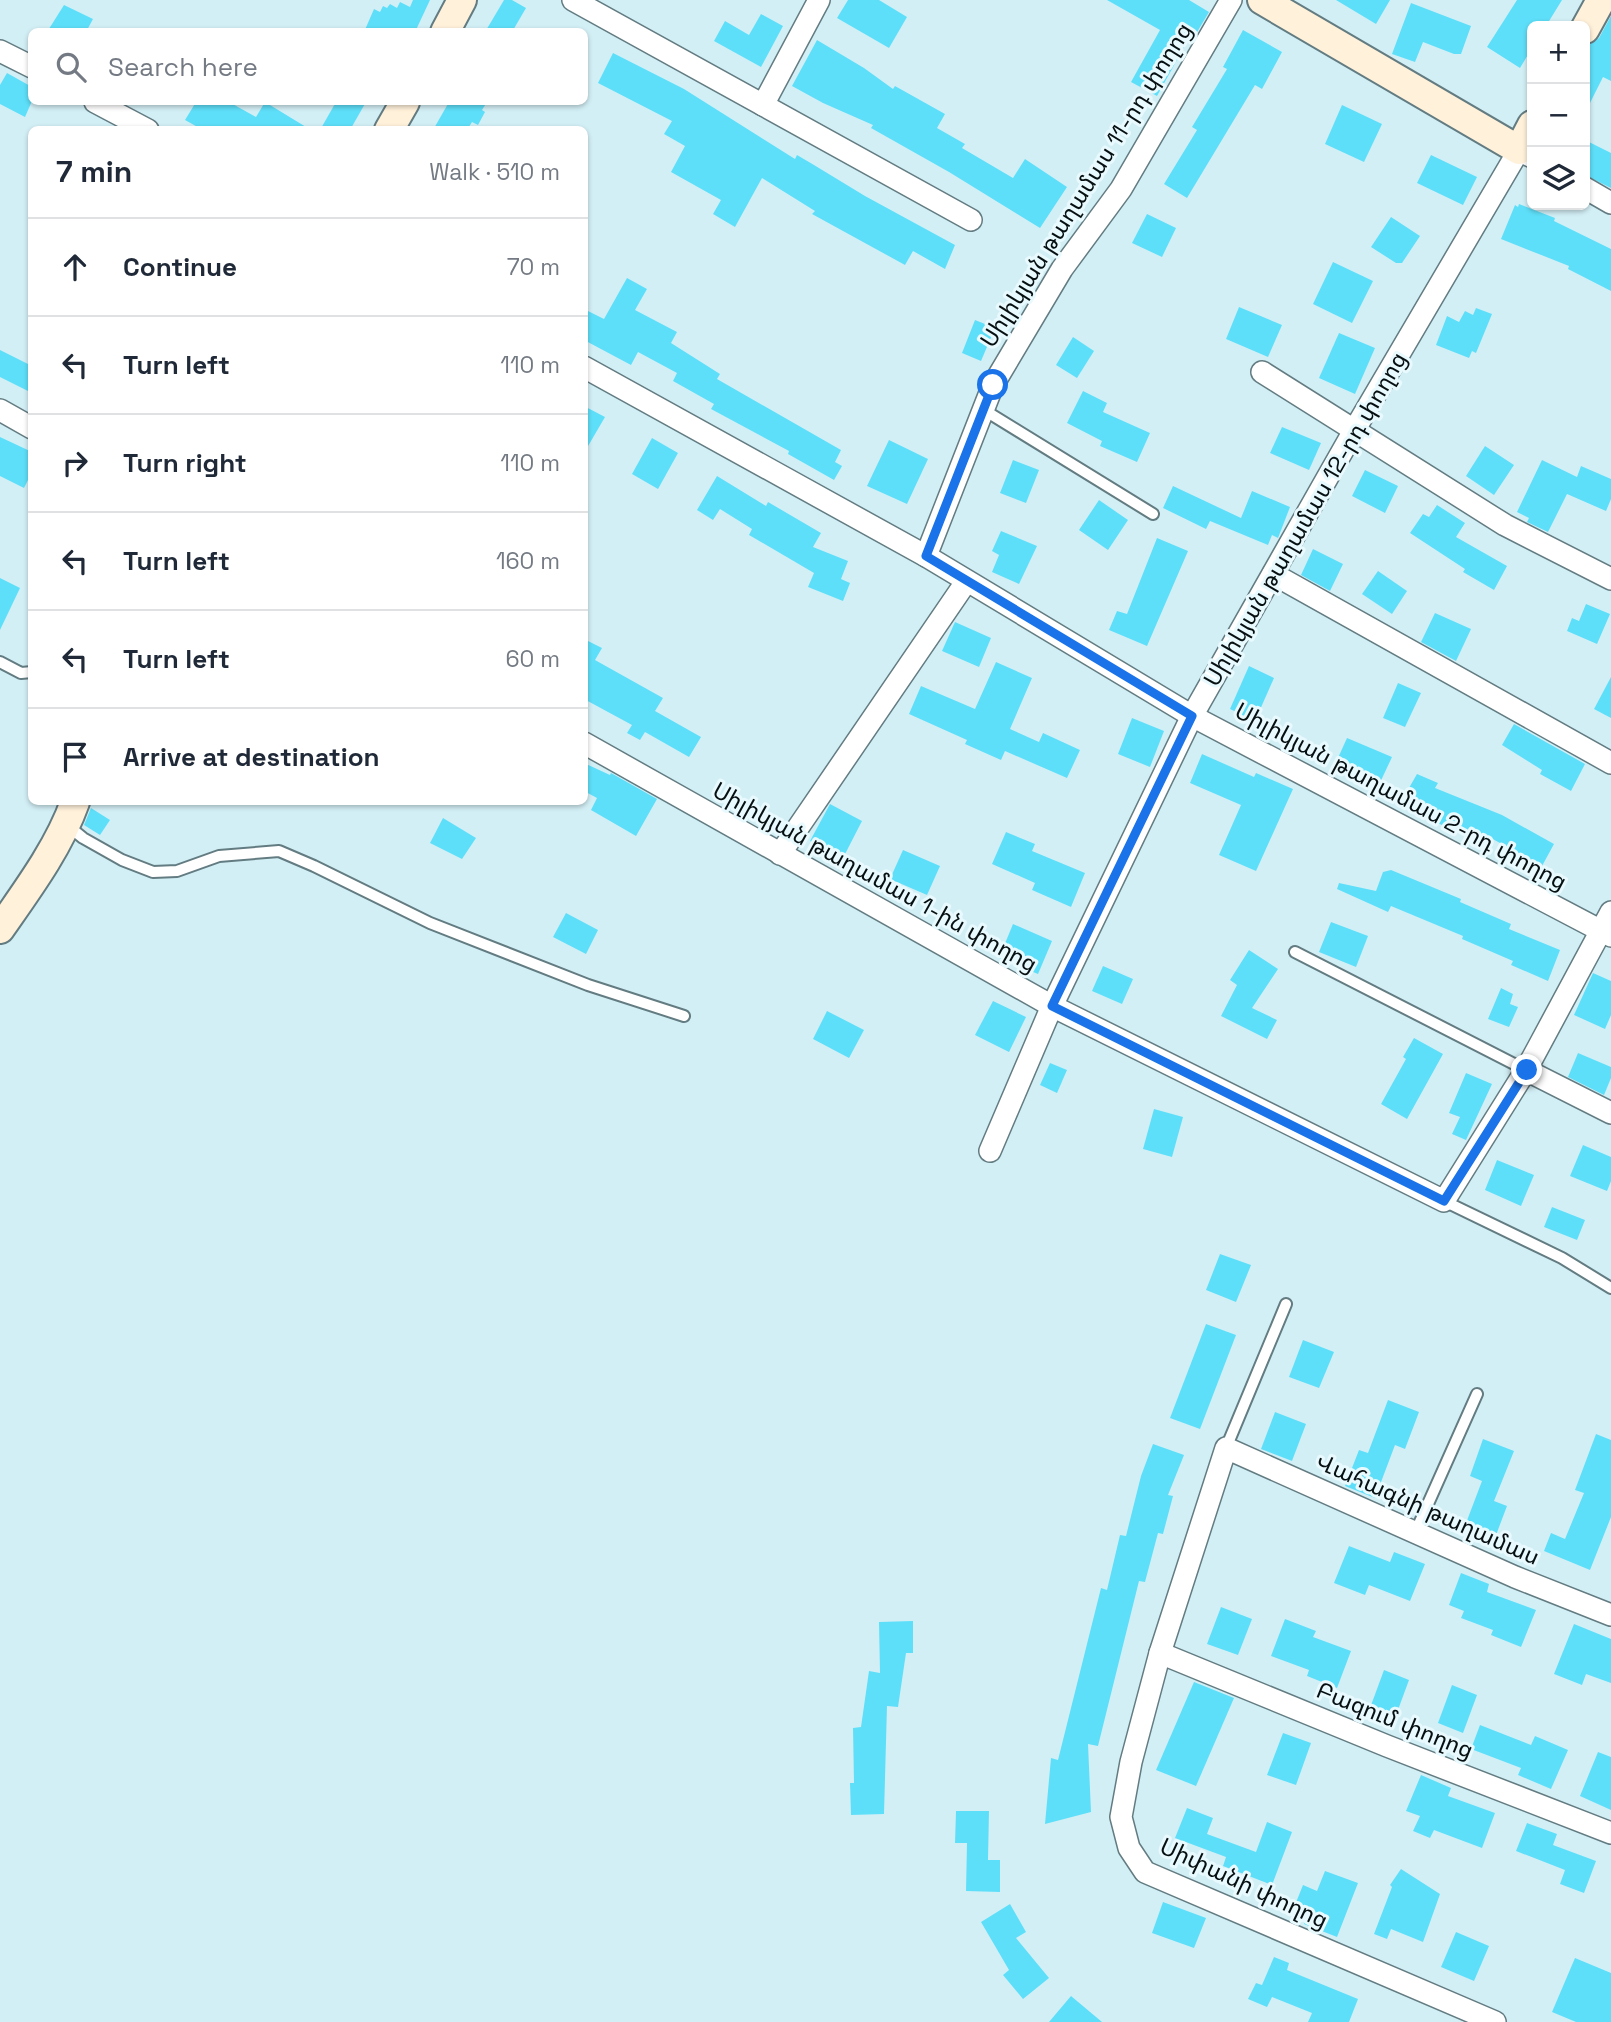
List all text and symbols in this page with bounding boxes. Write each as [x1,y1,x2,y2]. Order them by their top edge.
street label: Սիլիկյան թաղամաս 11-րդ փողոց [973,17,1199,353]
map controls [1527,21,1590,210]
button: + [1527,21,1590,84]
search box [28,28,588,105]
icon: search [52,48,90,86]
text: Search here [108,50,258,84]
button: − [1527,84,1590,147]
button: layers [1527,147,1590,210]
text: 7 min [56,152,132,191]
text: Walk · 510 m [429,157,560,187]
icon: ahead [56,248,94,286]
text: Continue [123,250,237,284]
text: 70 m [507,252,560,282]
icon: left [56,346,94,384]
street label: Սիլիկյան թաղամաս 12-րդ փողոց [1197,346,1413,692]
text: Turn left [123,348,230,382]
text: 110 m [500,350,560,380]
route start [977,369,1008,400]
icon: right [56,444,94,482]
text: Turn right [123,446,247,480]
text: 110 m [500,448,560,478]
icon: left [56,542,94,580]
text: Turn left [123,544,230,578]
text: 160 m [496,546,560,576]
icon: left [56,640,94,678]
text: Turn left [123,642,230,676]
text: 60 m [505,644,560,674]
street label: Սիլիկյան թաղամաս 2-րդ փողոց [1230,695,1572,897]
icon: arrive [56,738,94,776]
text: Arrive at destination [123,740,380,774]
street label: Սիլիկյան թաղամաս 1-ին փողոց [707,775,1043,979]
route end [1511,1054,1542,1085]
street label: Վահագնի թաղամաս [1312,1446,1544,1572]
street label: Բազում փողոց [1312,1675,1478,1765]
street label: Սիփանի փողոց [1155,1831,1333,1935]

